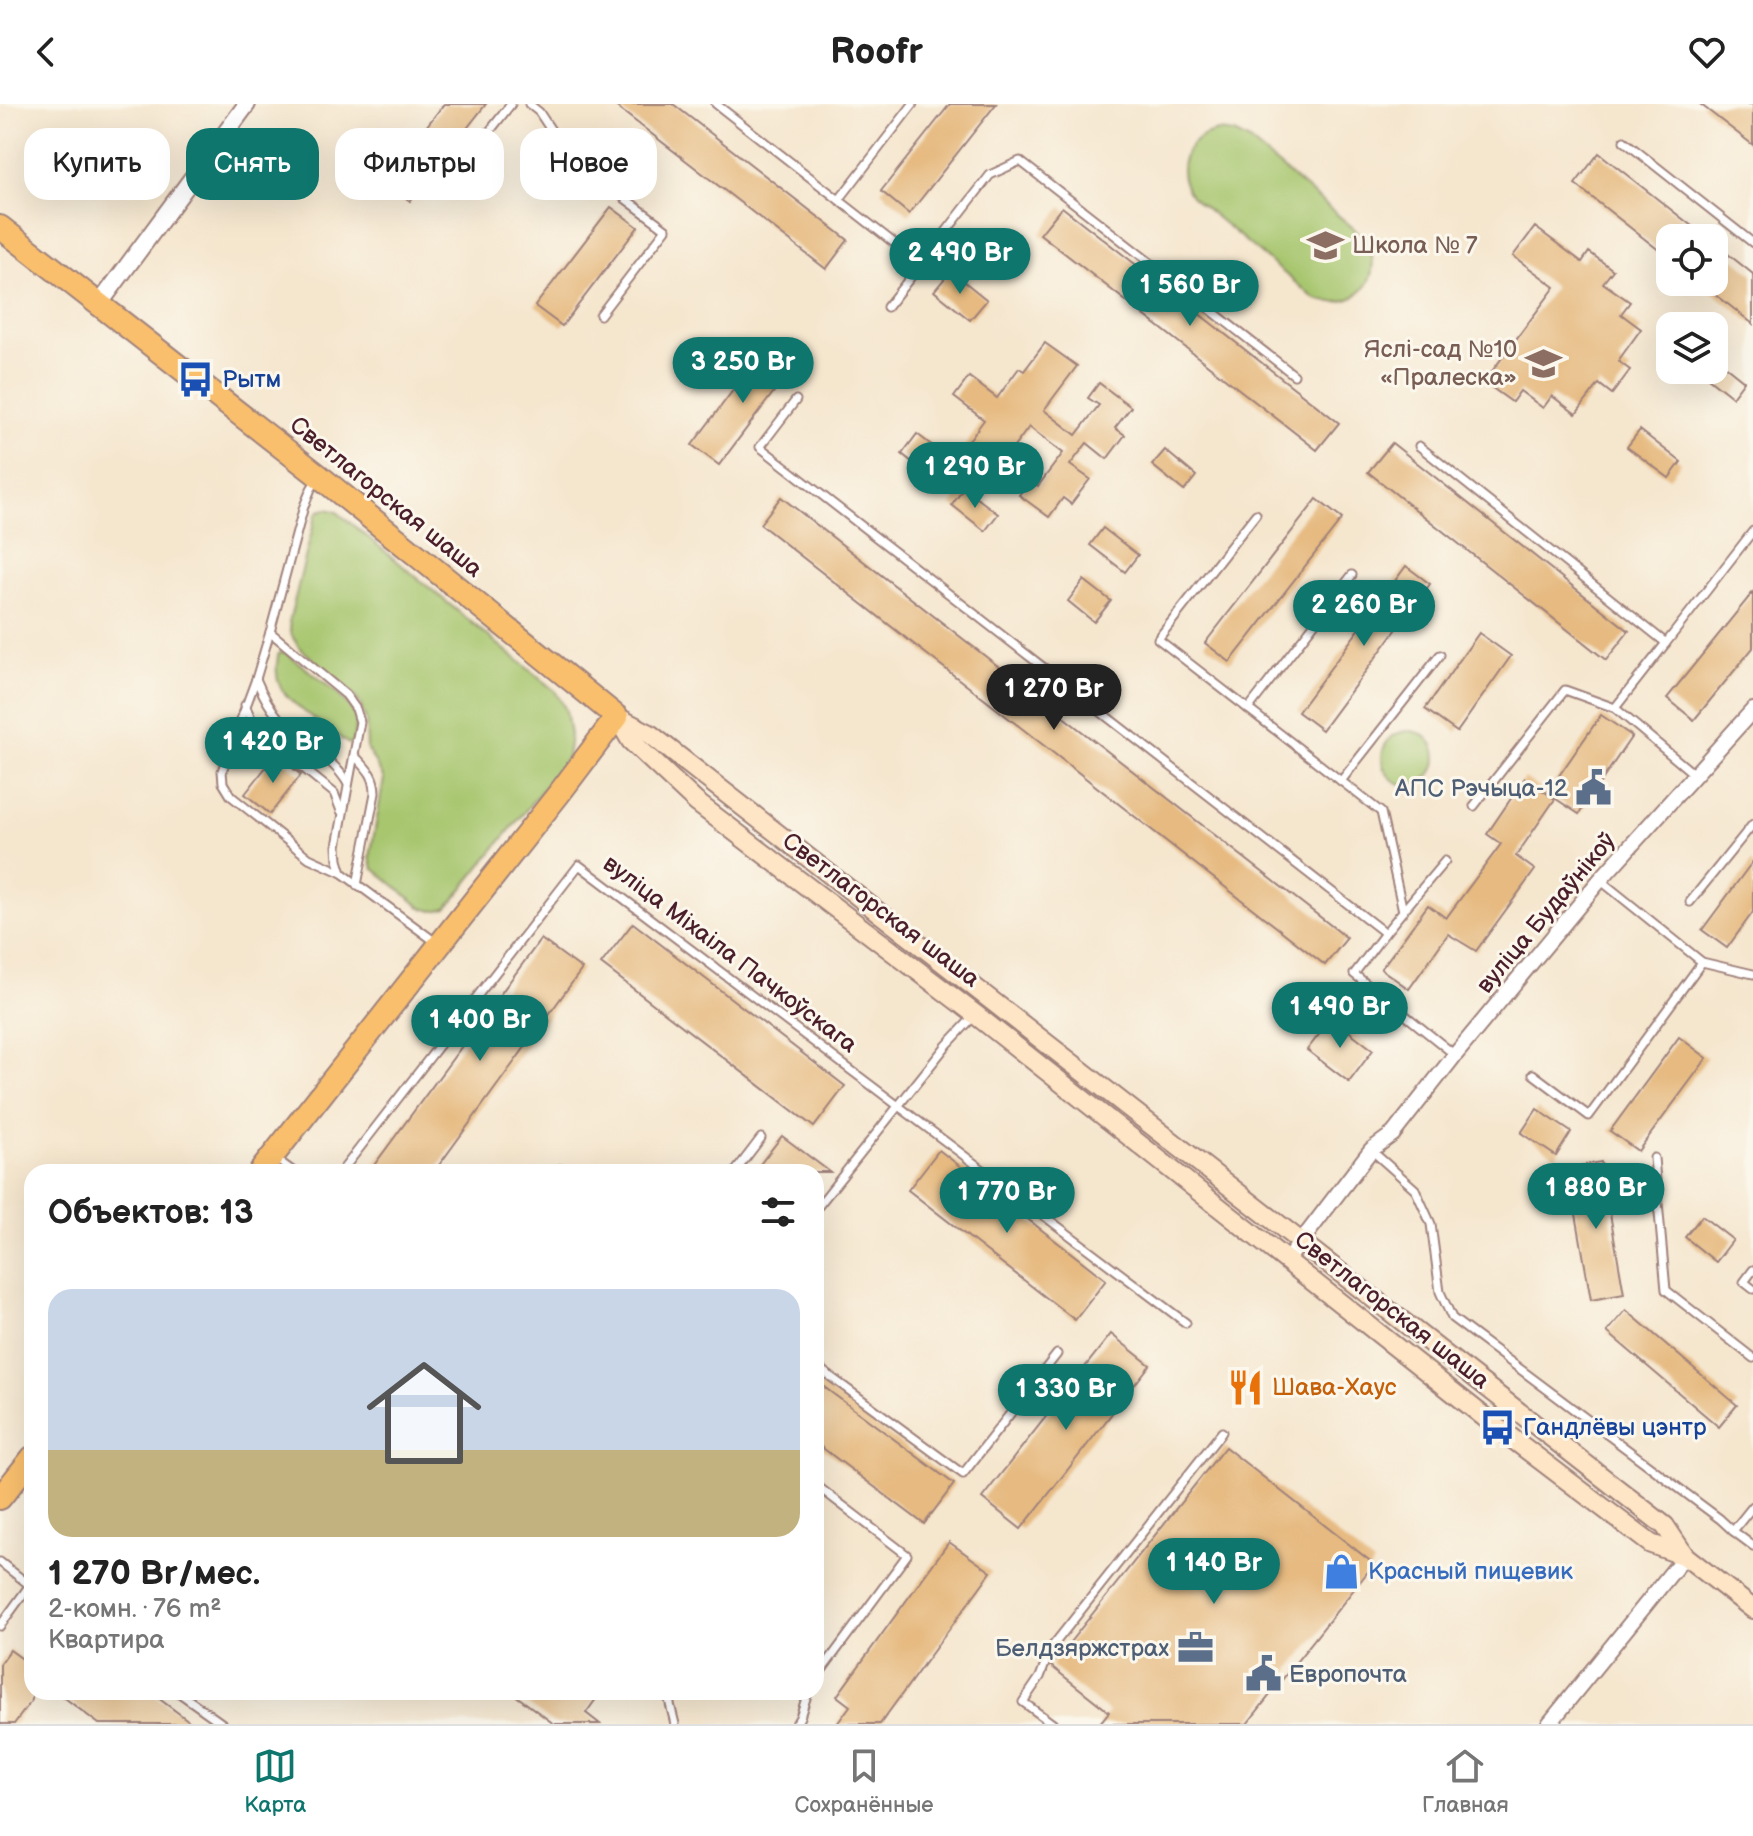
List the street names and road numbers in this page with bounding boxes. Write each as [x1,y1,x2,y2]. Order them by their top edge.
street label: Светлагорская шаша [284,410,488,584]
street label: Светлагорская шаша [777,826,985,994]
street label: вуліца Будаўнікоў [1470,827,1622,999]
street label: вуліца Міхаіла Пачкоўскага [597,849,863,1059]
street label: Светлагорская шаша [1289,1225,1495,1395]

